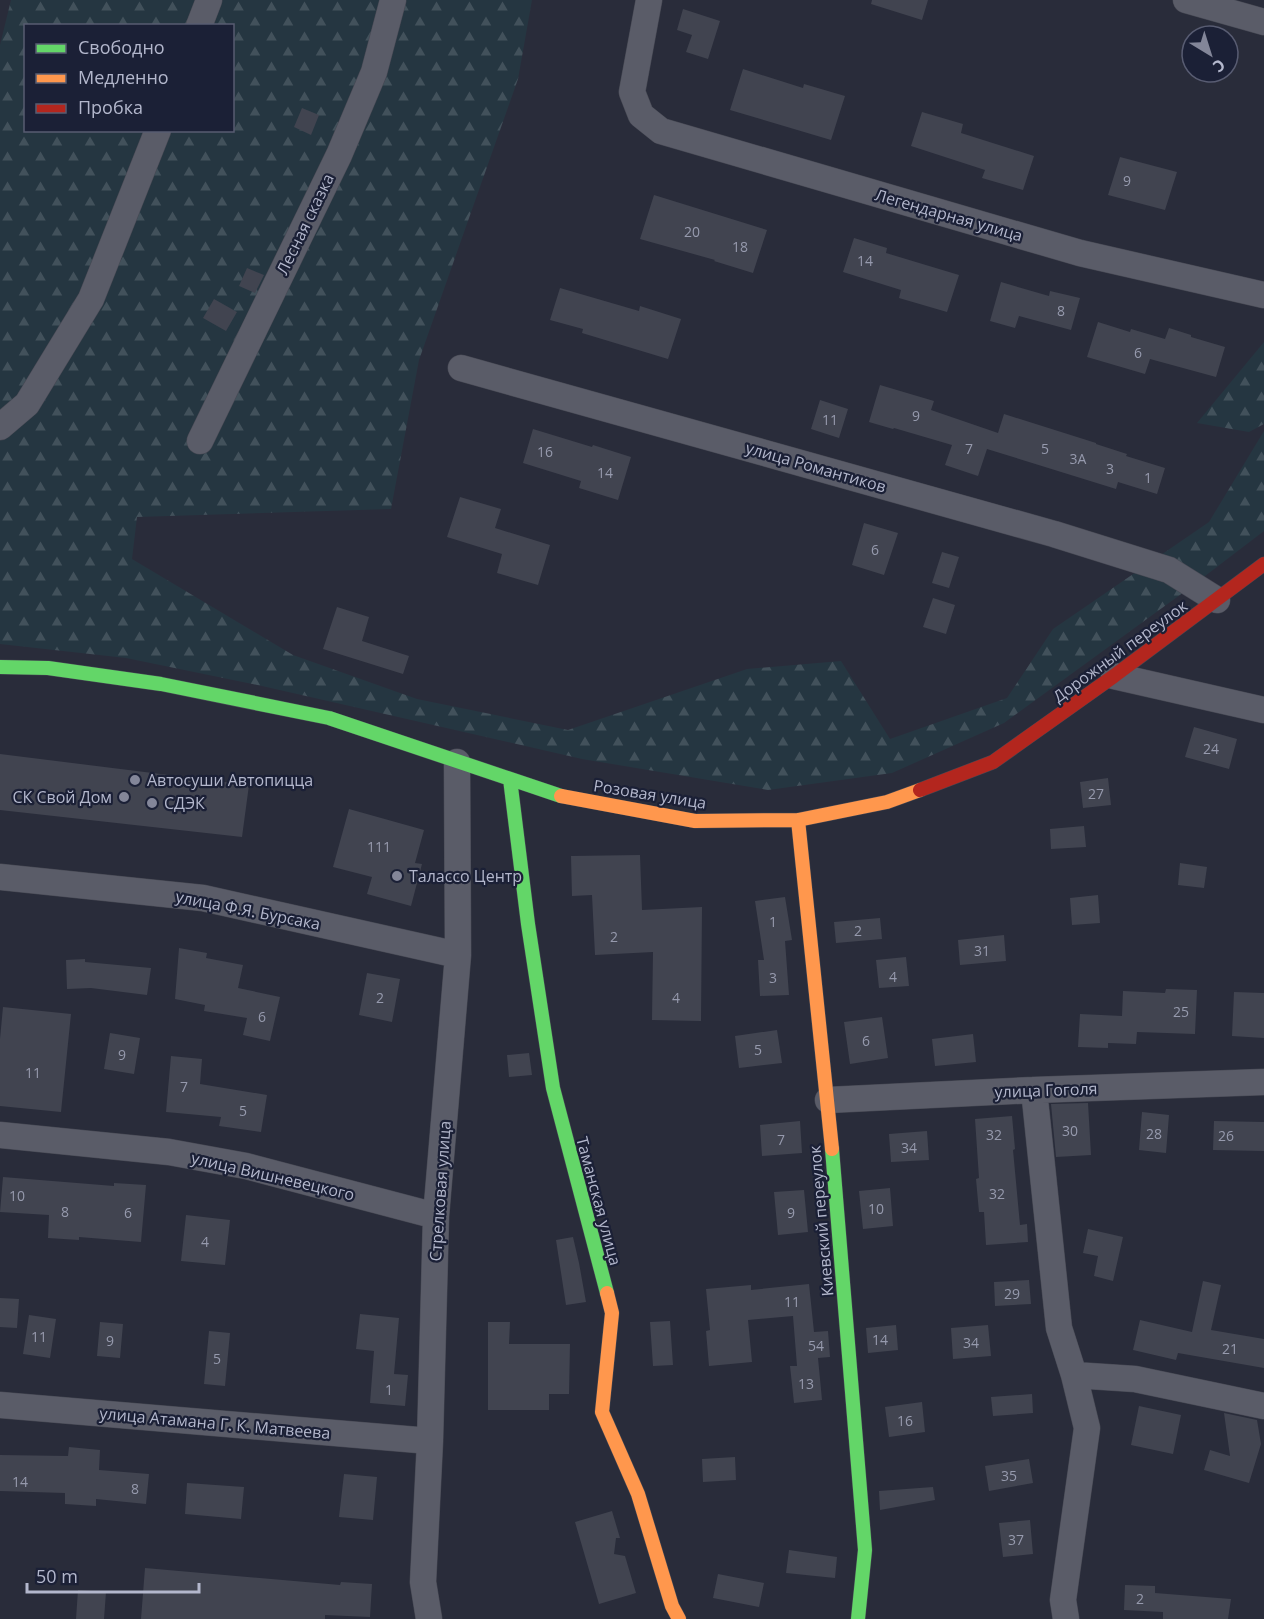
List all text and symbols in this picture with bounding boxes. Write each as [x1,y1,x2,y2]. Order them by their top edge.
legend [24,24,234,132]
north arrow [1180,24,1240,84]
text: Свободно [78,35,165,59]
text: С [1208,54,1230,78]
text: Медленно [78,65,169,89]
text: Пробка [78,95,143,119]
street label: Лесная сказка [271,170,339,278]
house number: 9 [1123,171,1131,190]
street label: Легендарная улица [873,183,1025,247]
house number: 20 [684,222,700,241]
house number: 18 [732,237,748,256]
house number: 14 [857,251,873,270]
house number: 8 [1057,301,1065,320]
house number: 6 [1134,343,1142,362]
house number: 9 [912,406,920,425]
house number: 11 [822,410,838,429]
street label: улица Романтиков [743,436,889,498]
house number: 7 [965,439,973,458]
house number: 5 [1041,439,1049,458]
house number: 16 [537,442,553,461]
house number: 3А [1070,449,1087,468]
house number: 3 [1106,459,1114,478]
house number: 14 [597,463,613,482]
house number: 1 [1144,468,1152,487]
house number: 6 [871,540,879,559]
street label: Дорожный переулок [1048,594,1192,707]
house number: 24 [1203,739,1219,758]
place label: Автосуши Автопицца [147,769,313,791]
marker: Автосуши Автопицца [128,773,142,787]
street label: Розовая улица [592,774,708,814]
house number: 27 [1088,784,1104,803]
place label: СК Свой Дом [12,786,112,808]
marker: СК Свой Дом [117,790,131,804]
place label: СДЭК [164,792,205,814]
marker: СДЭК [145,796,159,810]
house number: 111 [367,837,391,856]
place label: Талассо Центр [409,865,522,887]
marker: Талассо Центр [390,869,404,883]
street label: улица Ф.Я. Бурсака [174,885,322,935]
house number: 1 [769,912,777,931]
house number: 2 [854,921,862,940]
house number: 2 [610,927,618,946]
house number: 31 [974,941,990,960]
house number: 4 [889,967,897,986]
house number: 3 [769,968,777,987]
house number: 2 [376,988,384,1007]
house number: 4 [672,988,680,1007]
house number: 25 [1173,1002,1189,1021]
house number: 6 [258,1007,266,1026]
house number: 6 [862,1031,870,1050]
house number: 5 [754,1040,762,1059]
house number: 9 [118,1045,126,1064]
house number: 11 [25,1063,41,1082]
house number: 7 [180,1077,188,1096]
street label: улица Гоголя [994,1077,1098,1103]
house number: 5 [239,1101,247,1120]
street label: Стрелковая улица [424,1120,456,1262]
house number: 30 [1062,1121,1078,1140]
house number: 28 [1146,1124,1162,1143]
house number: 32 [986,1125,1002,1144]
house number: 26 [1218,1126,1234,1145]
house number: 7 [777,1130,785,1149]
street label: Таманская улица [571,1134,627,1268]
house number: 34 [901,1138,917,1157]
street label: Киевский переулок [803,1144,839,1297]
street label: улица Вишневецкого [189,1147,357,1205]
house number: 32 [989,1184,1005,1203]
house number: 10 [9,1186,25,1205]
house number: 10 [868,1199,884,1218]
house number: 8 [61,1202,69,1221]
house number: 6 [124,1203,132,1222]
house number: 9 [787,1203,795,1222]
house number: 4 [201,1232,209,1251]
house number: 29 [1004,1284,1020,1303]
house number: 11 [784,1292,800,1311]
house number: 11 [31,1327,47,1346]
house number: 14 [872,1330,888,1349]
house number: 9 [106,1331,114,1350]
house number: 34 [963,1333,979,1352]
house number: 54 [808,1336,824,1355]
house number: 21 [1222,1339,1238,1358]
house number: 5 [213,1349,221,1368]
house number: 13 [798,1374,814,1393]
house number: 1 [385,1380,393,1399]
street label: улица Атамана Г. К. Матвеева [99,1402,331,1444]
house number: 16 [897,1411,913,1430]
house number: 35 [1001,1466,1017,1485]
house number: 14 [12,1472,28,1491]
house number: 8 [131,1479,139,1498]
house number: 37 [1008,1530,1024,1549]
scale bar [27,1556,200,1594]
text: 50 m [36,1564,78,1588]
house number: 2 [1136,1589,1144,1608]

